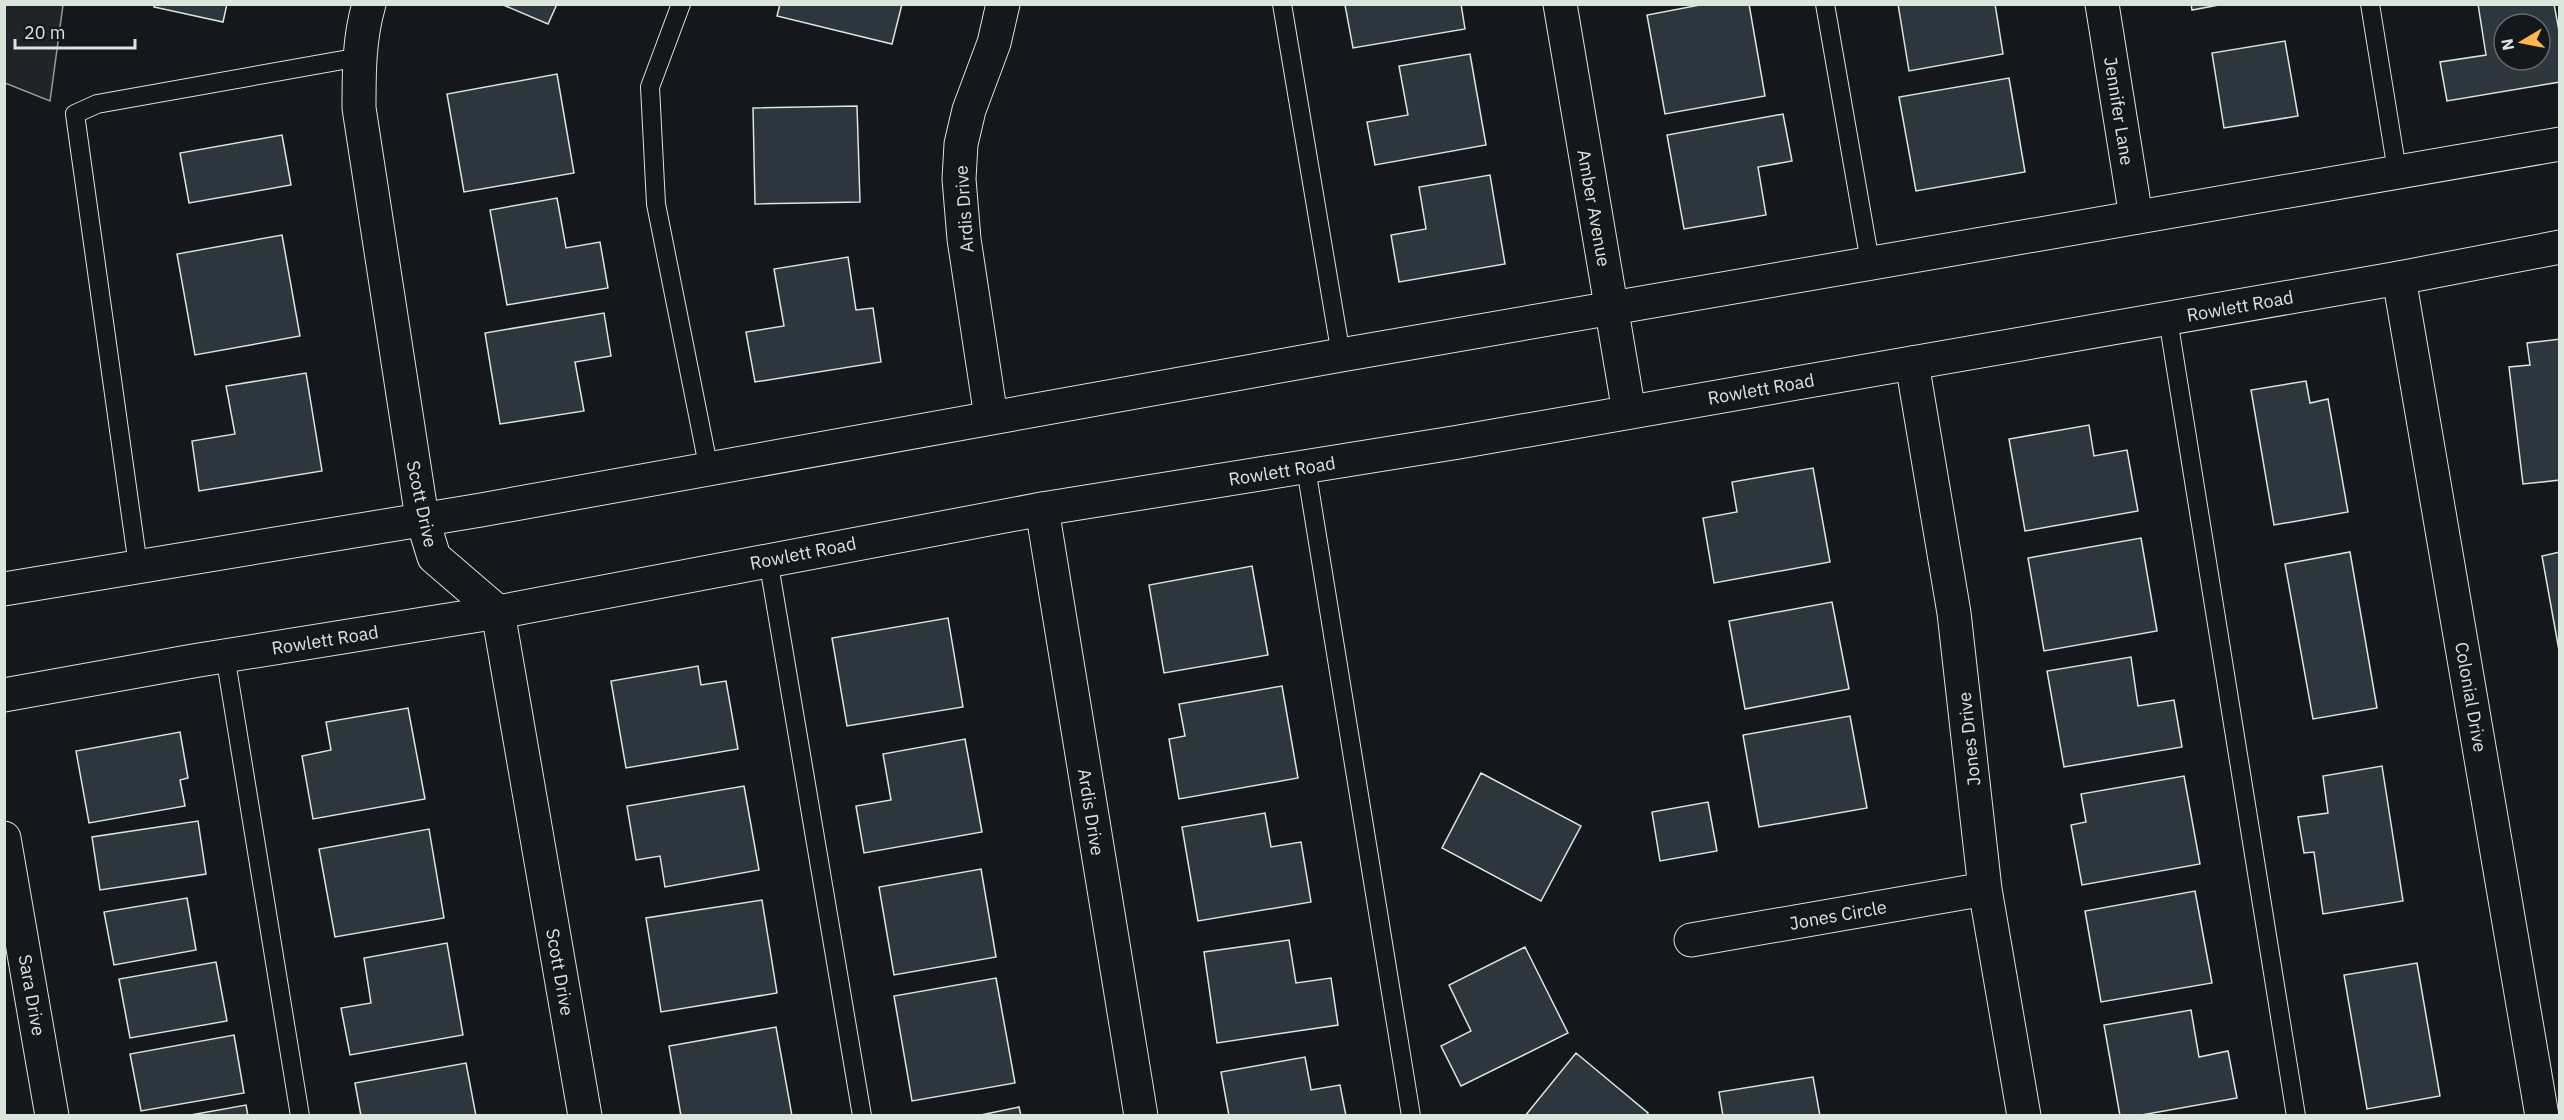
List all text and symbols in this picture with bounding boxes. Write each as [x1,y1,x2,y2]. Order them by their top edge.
scale bar [15,12,135,50]
north arrow [2492,12,2552,72]
text: 20 m [24,21,66,44]
text: N [2496,37,2518,52]
street label: Jennifer Lane [2099,55,2139,167]
street label: Amber Avenue [1572,148,1616,268]
street label: Ardis Drive [949,164,979,254]
street label: Rowlett Road [2185,285,2295,327]
street label: Rowlett Road [1706,368,1816,410]
street label: Rowlett Road [1227,451,1337,491]
street label: Scott Drive [402,459,442,550]
street label: Rowlett Road [748,531,858,575]
street label: Rowlett Road [270,620,380,660]
street label: Colonial Drive [2450,640,2492,754]
street label: Jones Drive [1953,691,1985,787]
street label: Ardis Drive [1073,767,1109,857]
street label: Jones Circle [1788,895,1889,935]
street label: Scott Drive [541,927,579,1017]
street label: Sara Drive [14,953,50,1038]

